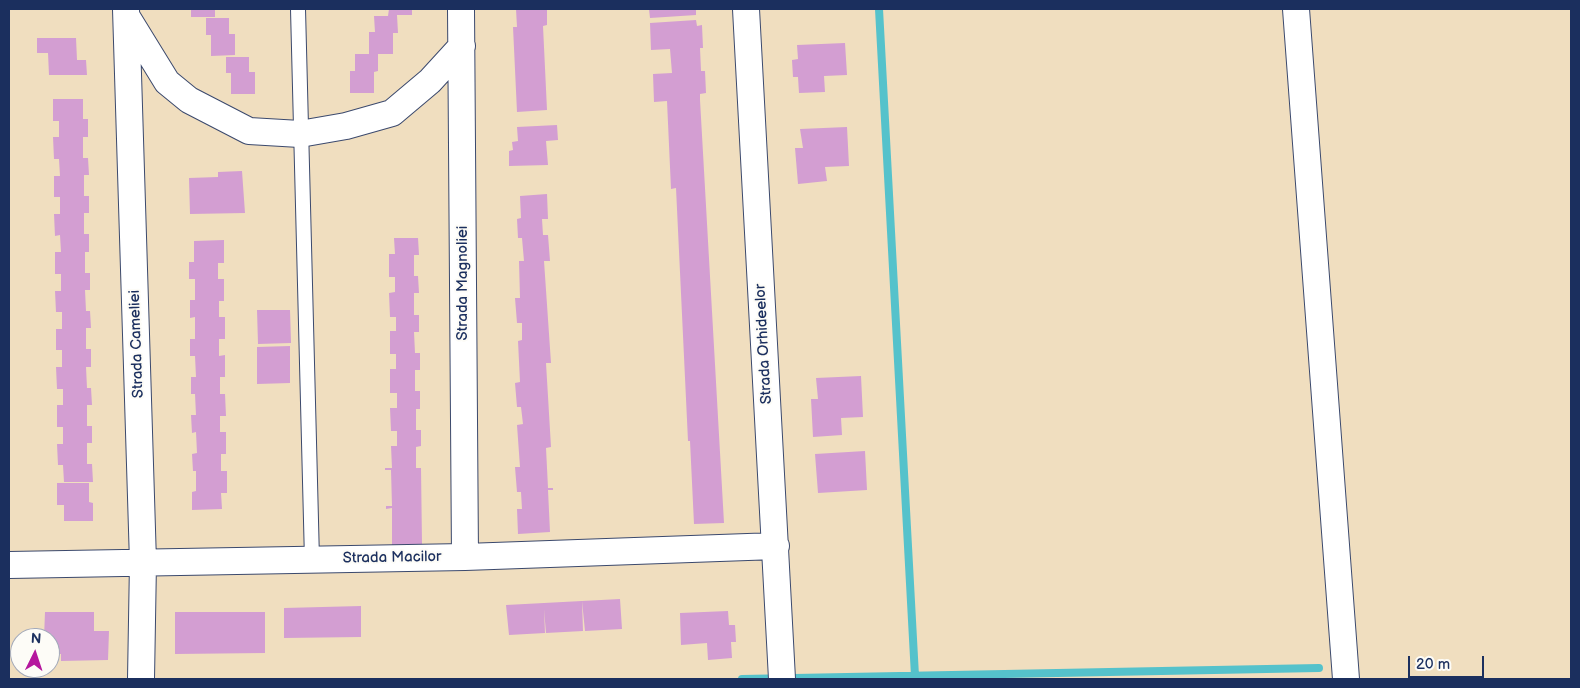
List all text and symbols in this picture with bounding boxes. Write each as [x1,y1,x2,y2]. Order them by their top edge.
street label: Strada Magnoliei [454,226,472,340]
street label: Strada Orhideelor [752,283,776,405]
street label: Strada Cameliei [126,290,148,398]
street label: Strada Macilor [343,548,441,568]
north arrow [10,628,60,678]
text: N [30,630,42,647]
scale bar [1410,646,1486,678]
text: 20 m [1416,655,1450,674]

